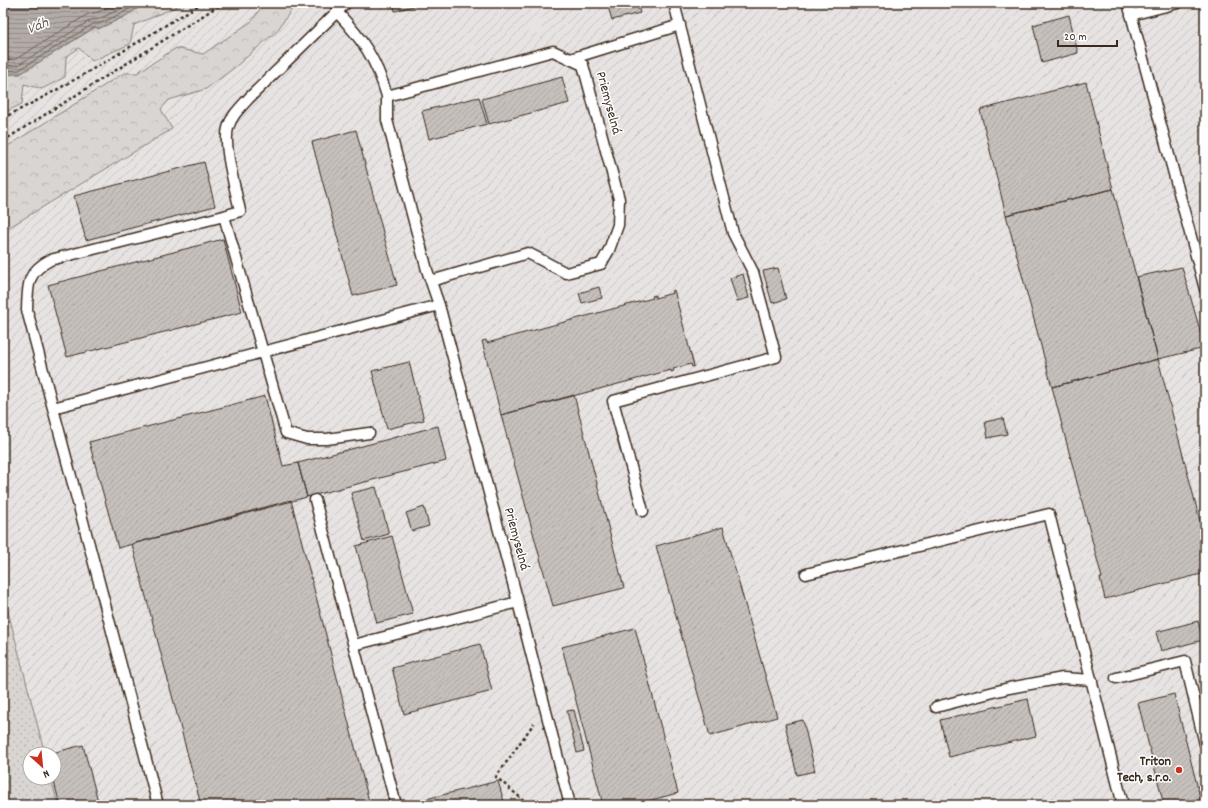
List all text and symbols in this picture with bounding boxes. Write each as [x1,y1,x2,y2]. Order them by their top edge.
water label: Váh [24,12,53,41]
scale bar [1058,22,1117,48]
text: 20 m [1064,29,1087,46]
street label: Priemyselná [590,69,626,137]
street label: Priemyselná [498,505,534,573]
north arrow [22,746,62,786]
place label: Triton Tech, s.r.o. [1117,752,1172,788]
text: N [39,765,52,782]
marker: Triton Tech, s.r.o. [1174,765,1184,775]

